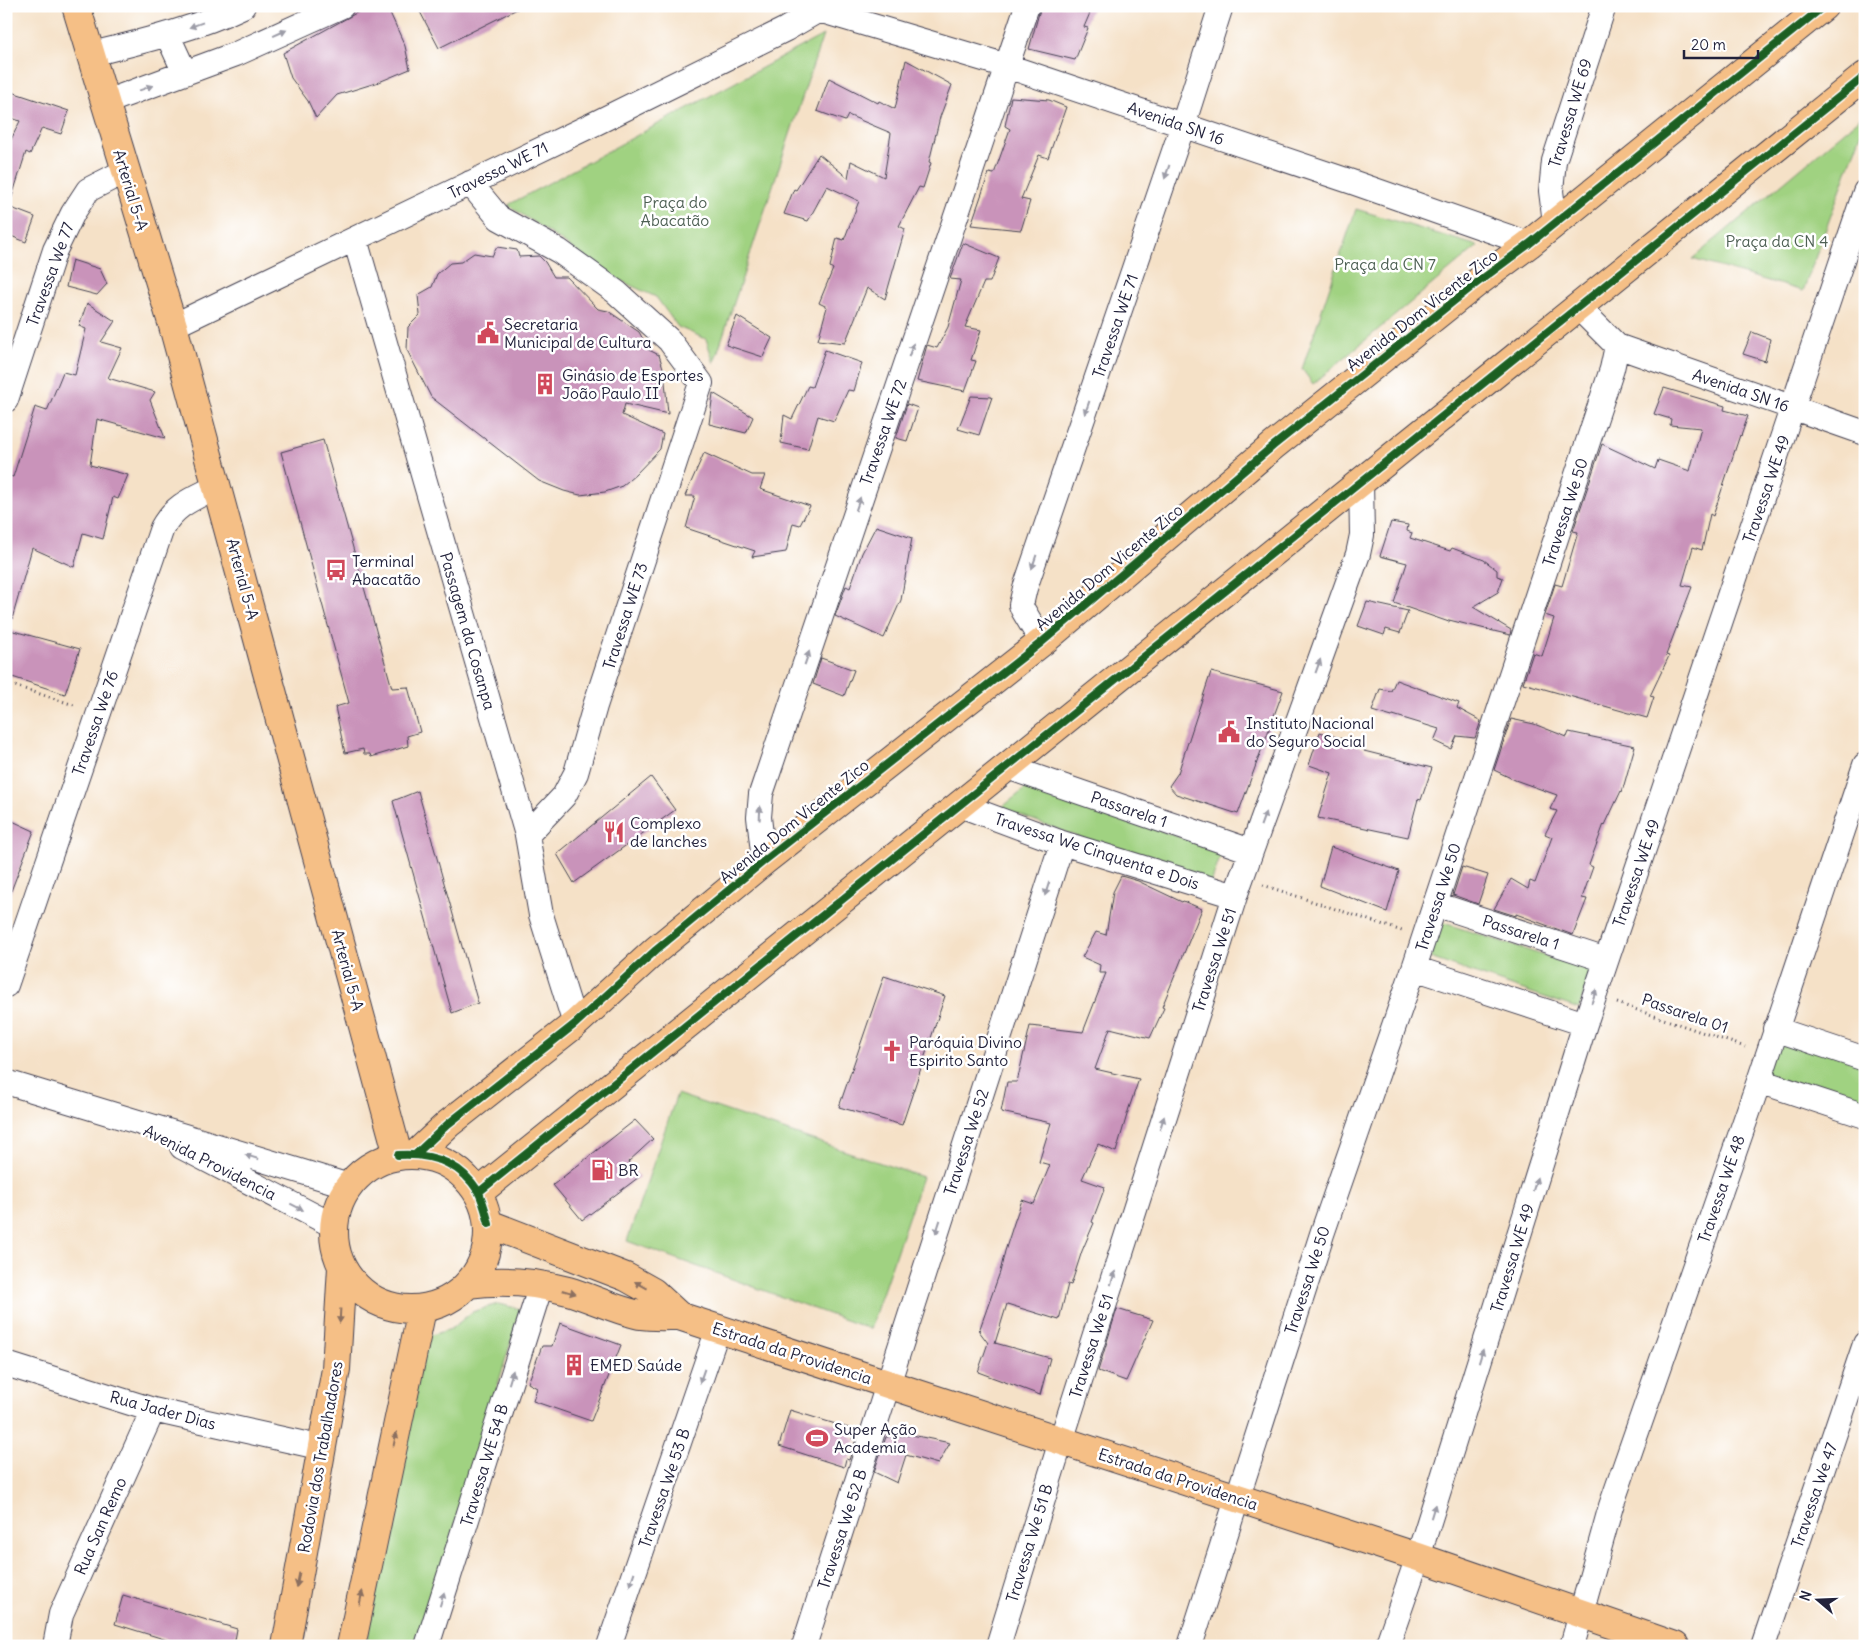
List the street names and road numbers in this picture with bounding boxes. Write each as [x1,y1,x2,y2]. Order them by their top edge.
street label: Travessa WE 69 [1544,56,1596,170]
street label: Avenida SN 16 [1125,97,1227,149]
street label: Travessa WE 71 [445,137,551,203]
street label: Arterial 5-A [109,147,153,233]
street label: Travessa We 77 [22,219,78,329]
street label: Avenida Dom Vicente Zico [1342,245,1502,375]
street label: Travessa WE 71 [1088,271,1142,381]
street label: Avenida SN 16 [1690,364,1792,416]
street label: Travessa WE 72 [855,376,911,488]
street label: Travessa WE 49 [1738,432,1794,546]
street label: Travessa We 50 [1538,455,1592,569]
street label: Avenida Dom Vicente Zico [1031,499,1187,635]
street label: Arterial 5-A [223,536,263,622]
street label: Passagem da Cosanpa [436,550,500,712]
street label: Travessa WE 73 [598,560,652,672]
street label: Travessa We 76 [68,668,122,778]
street label: Avenida Dom Vicente Zico [715,755,873,887]
street label: Passarela 1 [1088,787,1170,831]
street label: Travessa We Cinquenta e Dois [992,808,1202,894]
street label: Travessa WE 49 [1608,816,1664,930]
street label: Travessa We 50 [1411,840,1465,954]
street label: Travessa We 51 [1188,905,1240,1015]
street label: Passarela 1 [1480,910,1562,954]
street label: Arterial 5-A [328,927,368,1013]
street label: Passarela 01 [1639,989,1731,1037]
street label: Travessa We 52 [939,1086,993,1198]
street label: Avenida Providencia [140,1120,280,1204]
street label: Travessa WE 48 [1693,1132,1749,1246]
street label: Travessa WE 49 [1486,1201,1538,1315]
street label: Travessa We 50 [1280,1223,1334,1337]
street label: Travessa We 51 [1065,1291,1117,1401]
street label: Estrada da Providencia [710,1318,874,1388]
street label: Rodovia dos Trabalhadores [293,1360,347,1554]
street label: Rua Jader Dias [108,1386,218,1434]
street label: Travessa WE 54 B [456,1401,512,1529]
street label: Travessa We 53 B [634,1425,694,1551]
street label: Travessa We 47 [1787,1440,1841,1550]
street label: Estrada da Providencia [1096,1444,1260,1514]
street label: Travessa We 52 B [813,1466,871,1592]
street label: Rua San Remo [70,1474,130,1578]
street label: Travessa We 51 B [1001,1481,1057,1605]

